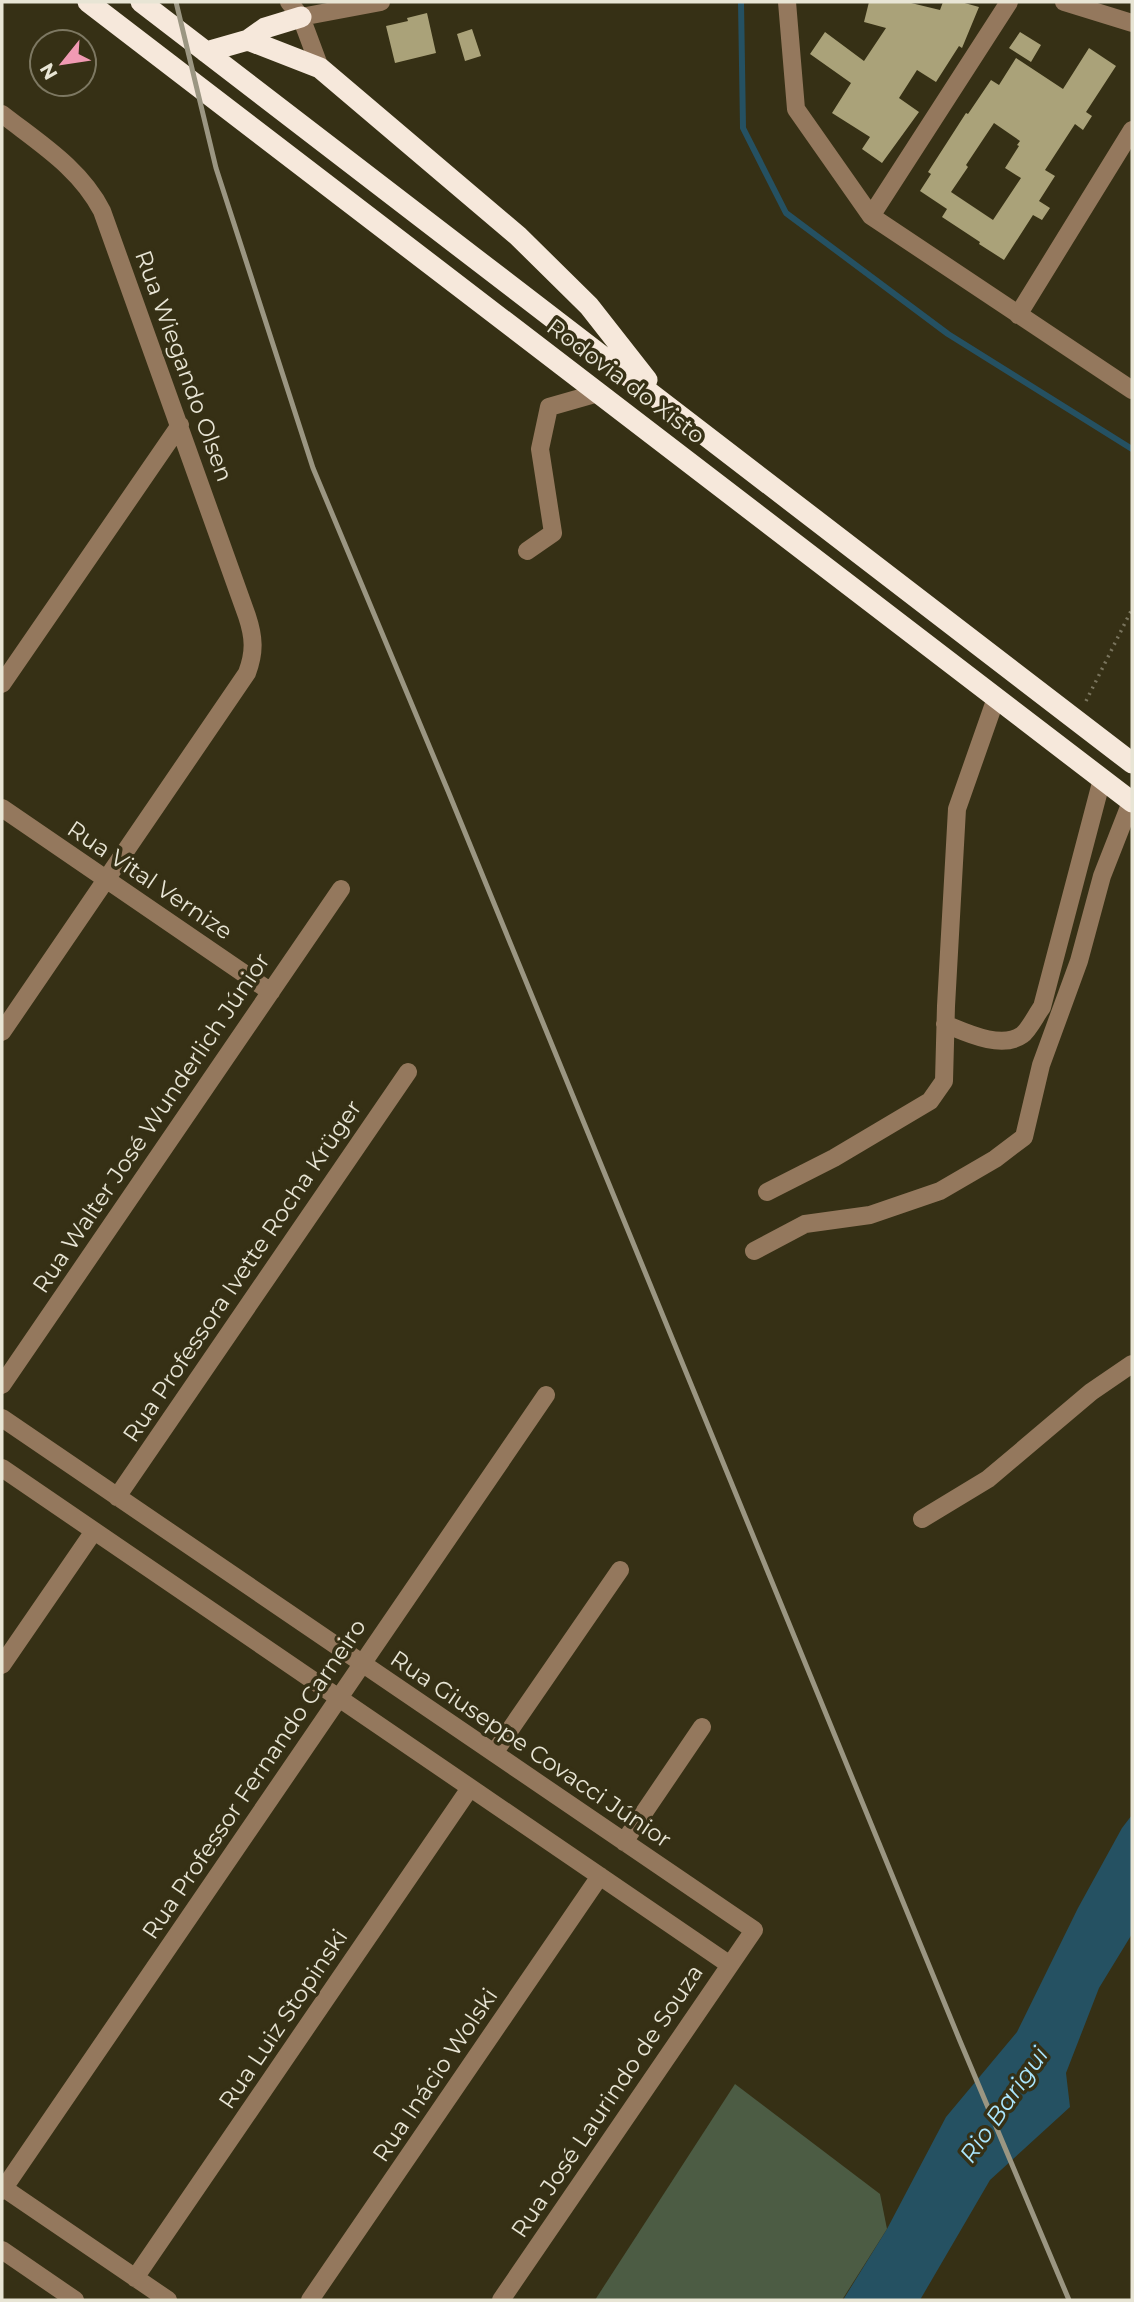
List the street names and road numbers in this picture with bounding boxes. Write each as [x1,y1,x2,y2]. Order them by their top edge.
street label: Rua Wiegando Olsen [129,247,239,485]
street label: Rodovia do Xisto [541,312,711,450]
street label: Rua Vital Vernize [62,814,238,946]
street label: Rua Walter José Wunderlich Júnior [26,948,276,1298]
street label: Rua Professora Ivette Rocha Krüger [117,1095,367,1447]
street label: Rua Professor Fernando Carneiro [136,1614,372,1944]
street label: Rua Giuseppe Covacci Júnior [385,1644,677,1854]
street label: Rua Luiz Stopinski [213,1924,353,2114]
street label: Rua José Laurindo de Souza [505,1959,709,2243]
street label: Rua Inácio Wolski [367,1983,503,2167]

